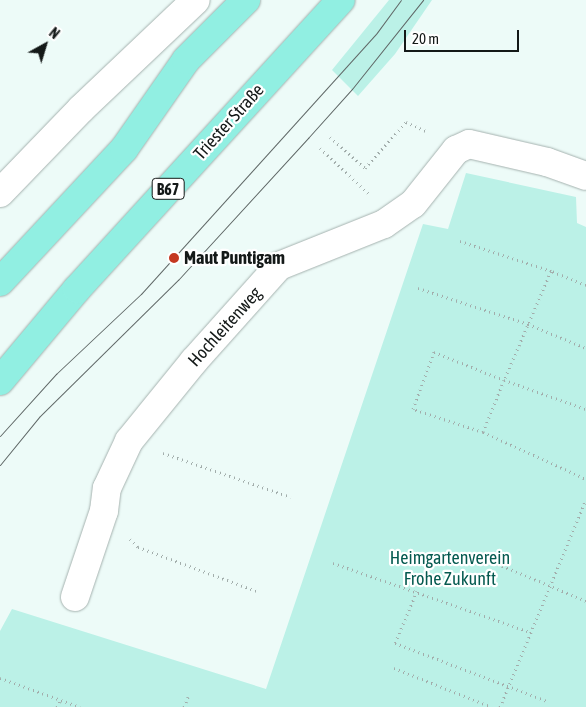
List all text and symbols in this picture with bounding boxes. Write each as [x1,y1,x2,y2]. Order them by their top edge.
north arrow [20,20,70,70]
scale bar [406,20,521,52]
text: N [46,25,63,42]
text: 20 m [412,30,439,47]
street label: Triester Straße [189,80,269,164]
road number: B67 [150,175,186,202]
place label: Maut Puntigam [184,247,285,269]
marker: Maut Puntigam [168,252,180,264]
street label: Hochleitenweg [184,283,266,371]
park label: Heimgartenverein Frohe Zukunft [390,548,510,590]

